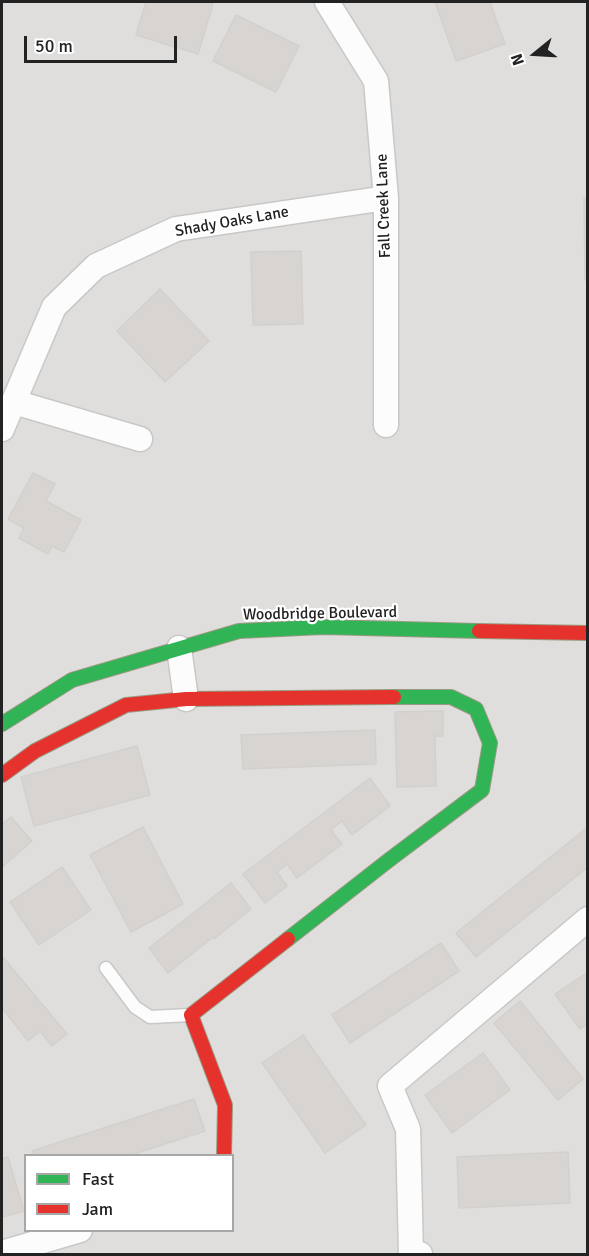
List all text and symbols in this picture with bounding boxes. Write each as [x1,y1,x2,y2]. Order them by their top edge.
scale bar [27,24,180,62]
north arrow [505,24,565,84]
text: 50 m [35,35,73,57]
text: N [507,51,529,68]
street label: Fall Creek Lane [373,153,395,259]
street label: Shady Oaks Lane [174,203,290,241]
street label: Woodbridge Boulevard [243,603,397,625]
legend [24,1154,234,1232]
text: Fast [82,1168,114,1190]
text: Jam [82,1198,113,1220]

